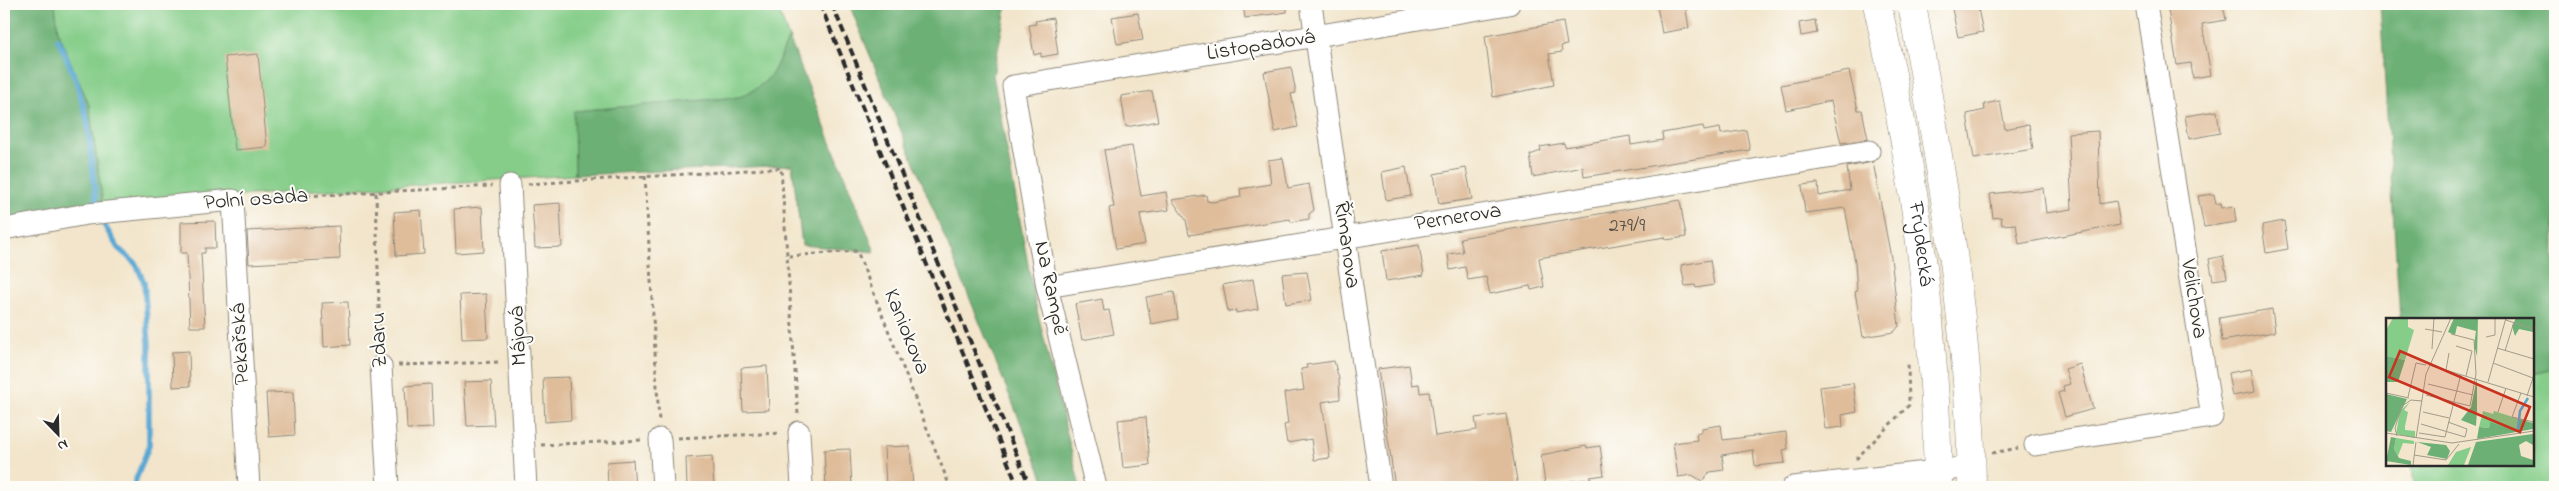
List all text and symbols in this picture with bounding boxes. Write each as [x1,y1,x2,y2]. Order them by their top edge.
street label: Listopadová [1204,22,1318,70]
street label: Polní osada [203,180,309,220]
street label: Pernerova [1412,195,1504,241]
street label: Římanova [1324,199,1368,291]
street label: Frýdecká [1898,199,1941,288]
house number: 279/9 [1609,212,1645,241]
street label: Na Rampě [1024,238,1076,338]
street label: Velichova [2171,256,2215,341]
street label: Kaniokova [874,284,938,380]
street label: Pekařská [223,302,259,386]
street label: Májová [501,305,537,367]
street label: Zdaru [363,311,397,369]
inset map [2386,318,2534,466]
north arrow [32,408,82,458]
text: N [54,433,71,456]

